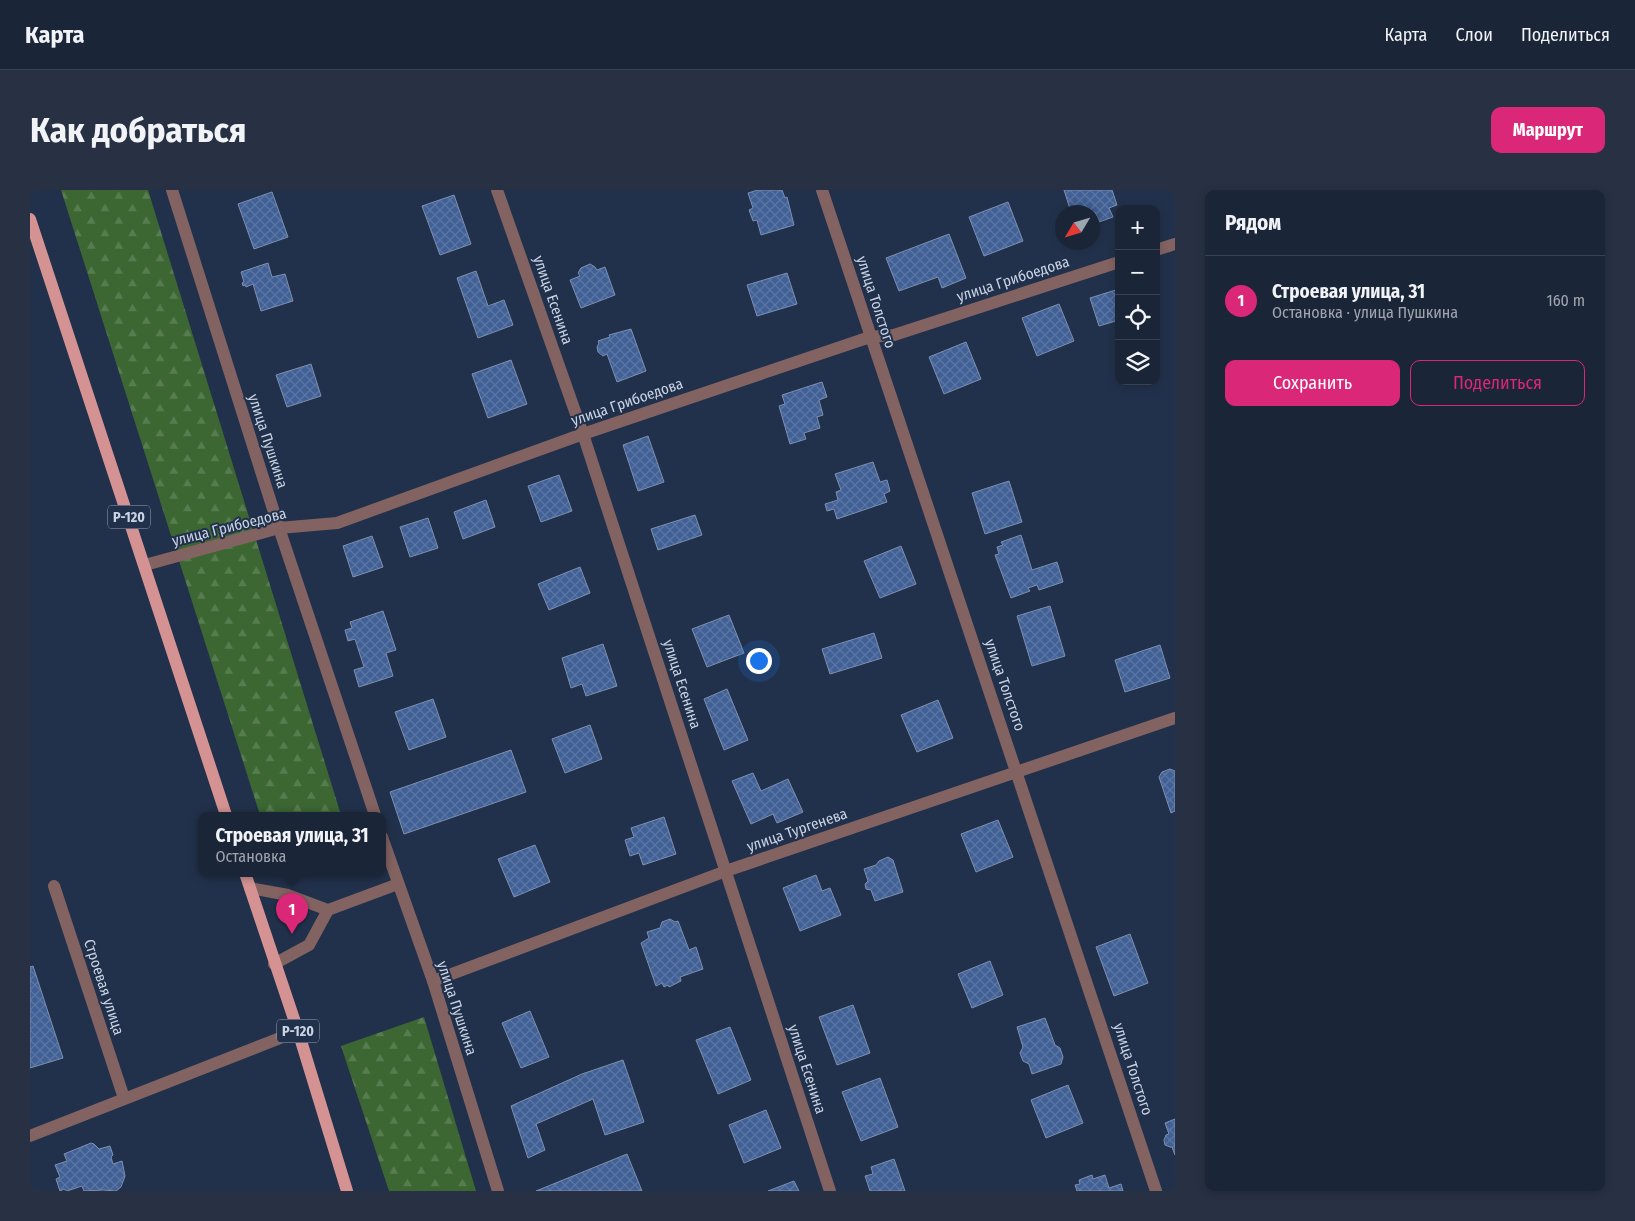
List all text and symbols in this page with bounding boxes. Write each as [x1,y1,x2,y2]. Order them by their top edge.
text: Карта [25,21,84,49]
text: Карта [1384,24,1427,46]
text: Слои [1455,24,1493,46]
text: Поделиться [1521,24,1610,46]
button: Маршрут [1491,107,1605,153]
text: Как добраться [30,109,247,151]
north arrow [1055,205,1100,250]
map controls [1115,205,1160,385]
button: + [1115,205,1160,250]
text: Рядом [1225,210,1281,236]
button: − [1115,250,1160,295]
street label: улица Грибоедова [955,252,1071,306]
street label: улица Есенина [529,253,577,347]
street label: улица Толстого [853,254,899,351]
text: Строевая улица, 31 [1272,280,1425,303]
text: 1 [1238,291,1244,310]
text: 160 m [1546,291,1585,310]
button: locate [1115,295,1160,340]
text: Остановка · улица Пушкина [1272,303,1458,322]
button: layers [1115,340,1160,385]
button: Сохранить [1225,360,1400,406]
button: Поделиться [1410,360,1585,406]
street label: улица Грибоедова [569,374,685,430]
street label: улица Пушкина [244,392,292,490]
street label: улица Грибоедова [170,504,288,550]
road number: Р-120 [108,506,150,528]
street label: улица Есенина [659,637,705,731]
street label: улица Толстого [981,637,1029,733]
your location [746,648,772,674]
street label: улица Тургенева [744,804,850,856]
popup [198,812,386,877]
text: Строевая улица, 31 [215,824,369,847]
text: Остановка [215,847,286,866]
pin: 1 [276,893,308,934]
street label: Строевая улица [80,937,128,1037]
street label: улица Пушкина [433,959,481,1057]
road number: Р-120 [277,1019,319,1042]
street label: улица Толстого [1110,1021,1156,1118]
street label: улица Есенина [784,1022,830,1116]

